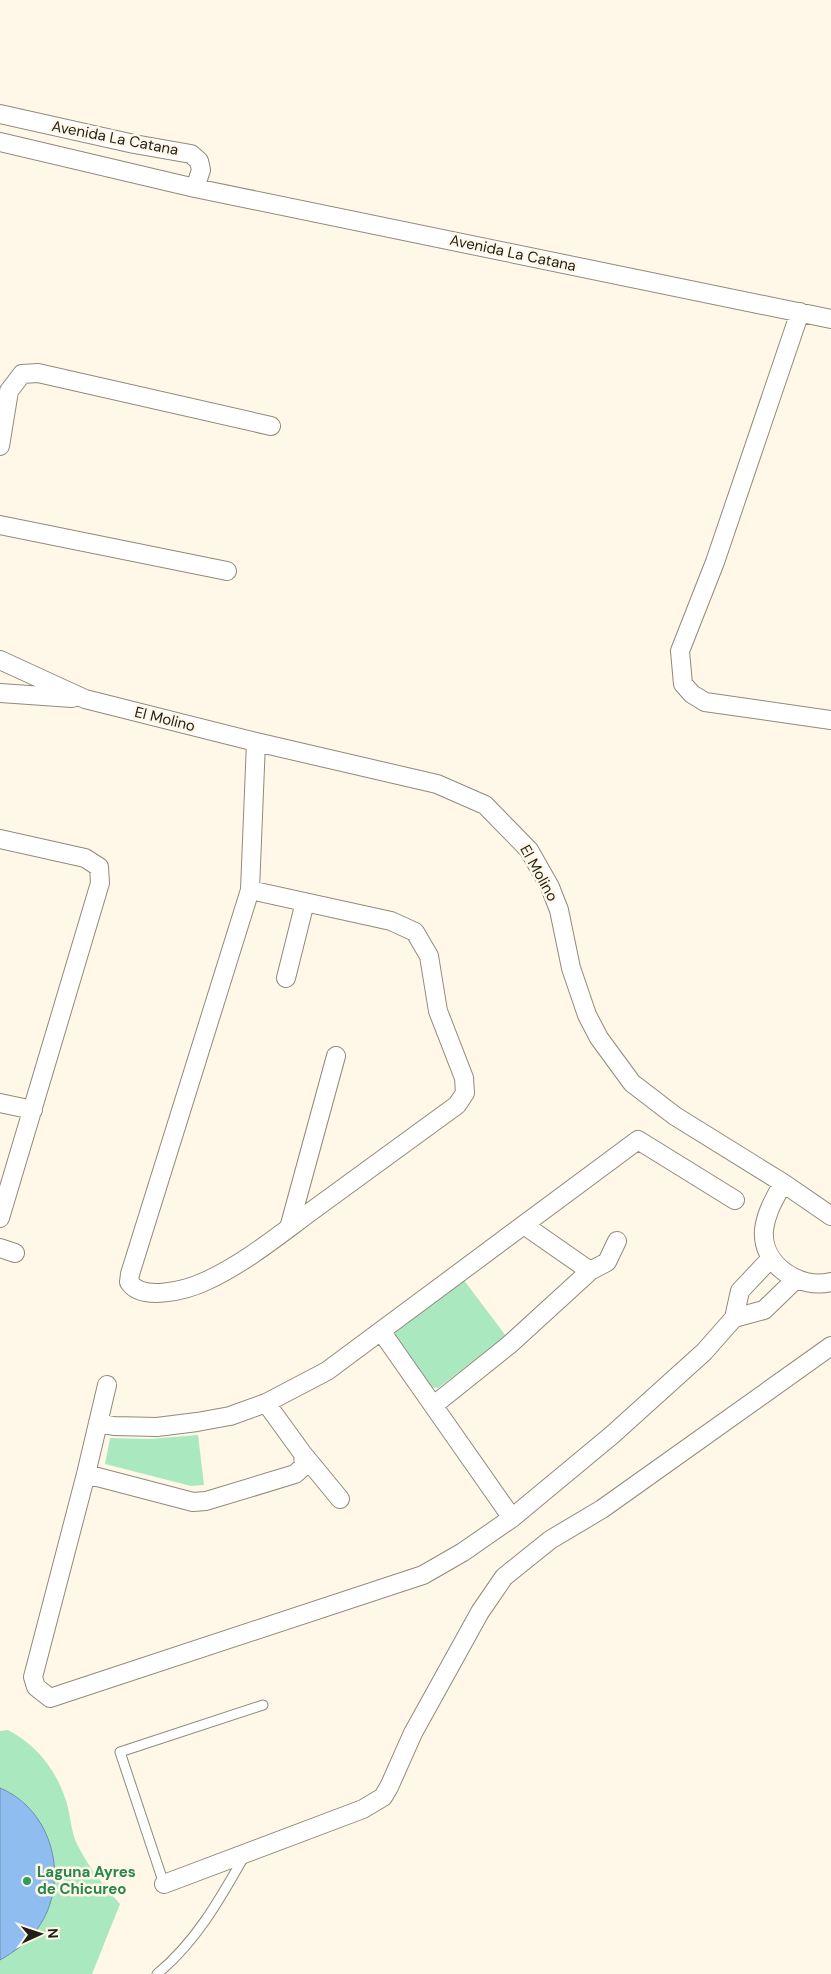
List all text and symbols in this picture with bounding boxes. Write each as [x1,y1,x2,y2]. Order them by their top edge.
street label: Avenida La Catana [50,116,180,160]
street label: Avenida La Catana [448,230,578,276]
street label: El Molino [133,702,197,736]
street label: El Molino [515,841,563,905]
place label: Laguna Ayres de Chicureo [37,1862,136,1899]
marker: Laguna Ayres de Chicureo [21,1875,33,1887]
north arrow [15,1909,65,1959]
text: N [44,1928,62,1939]

